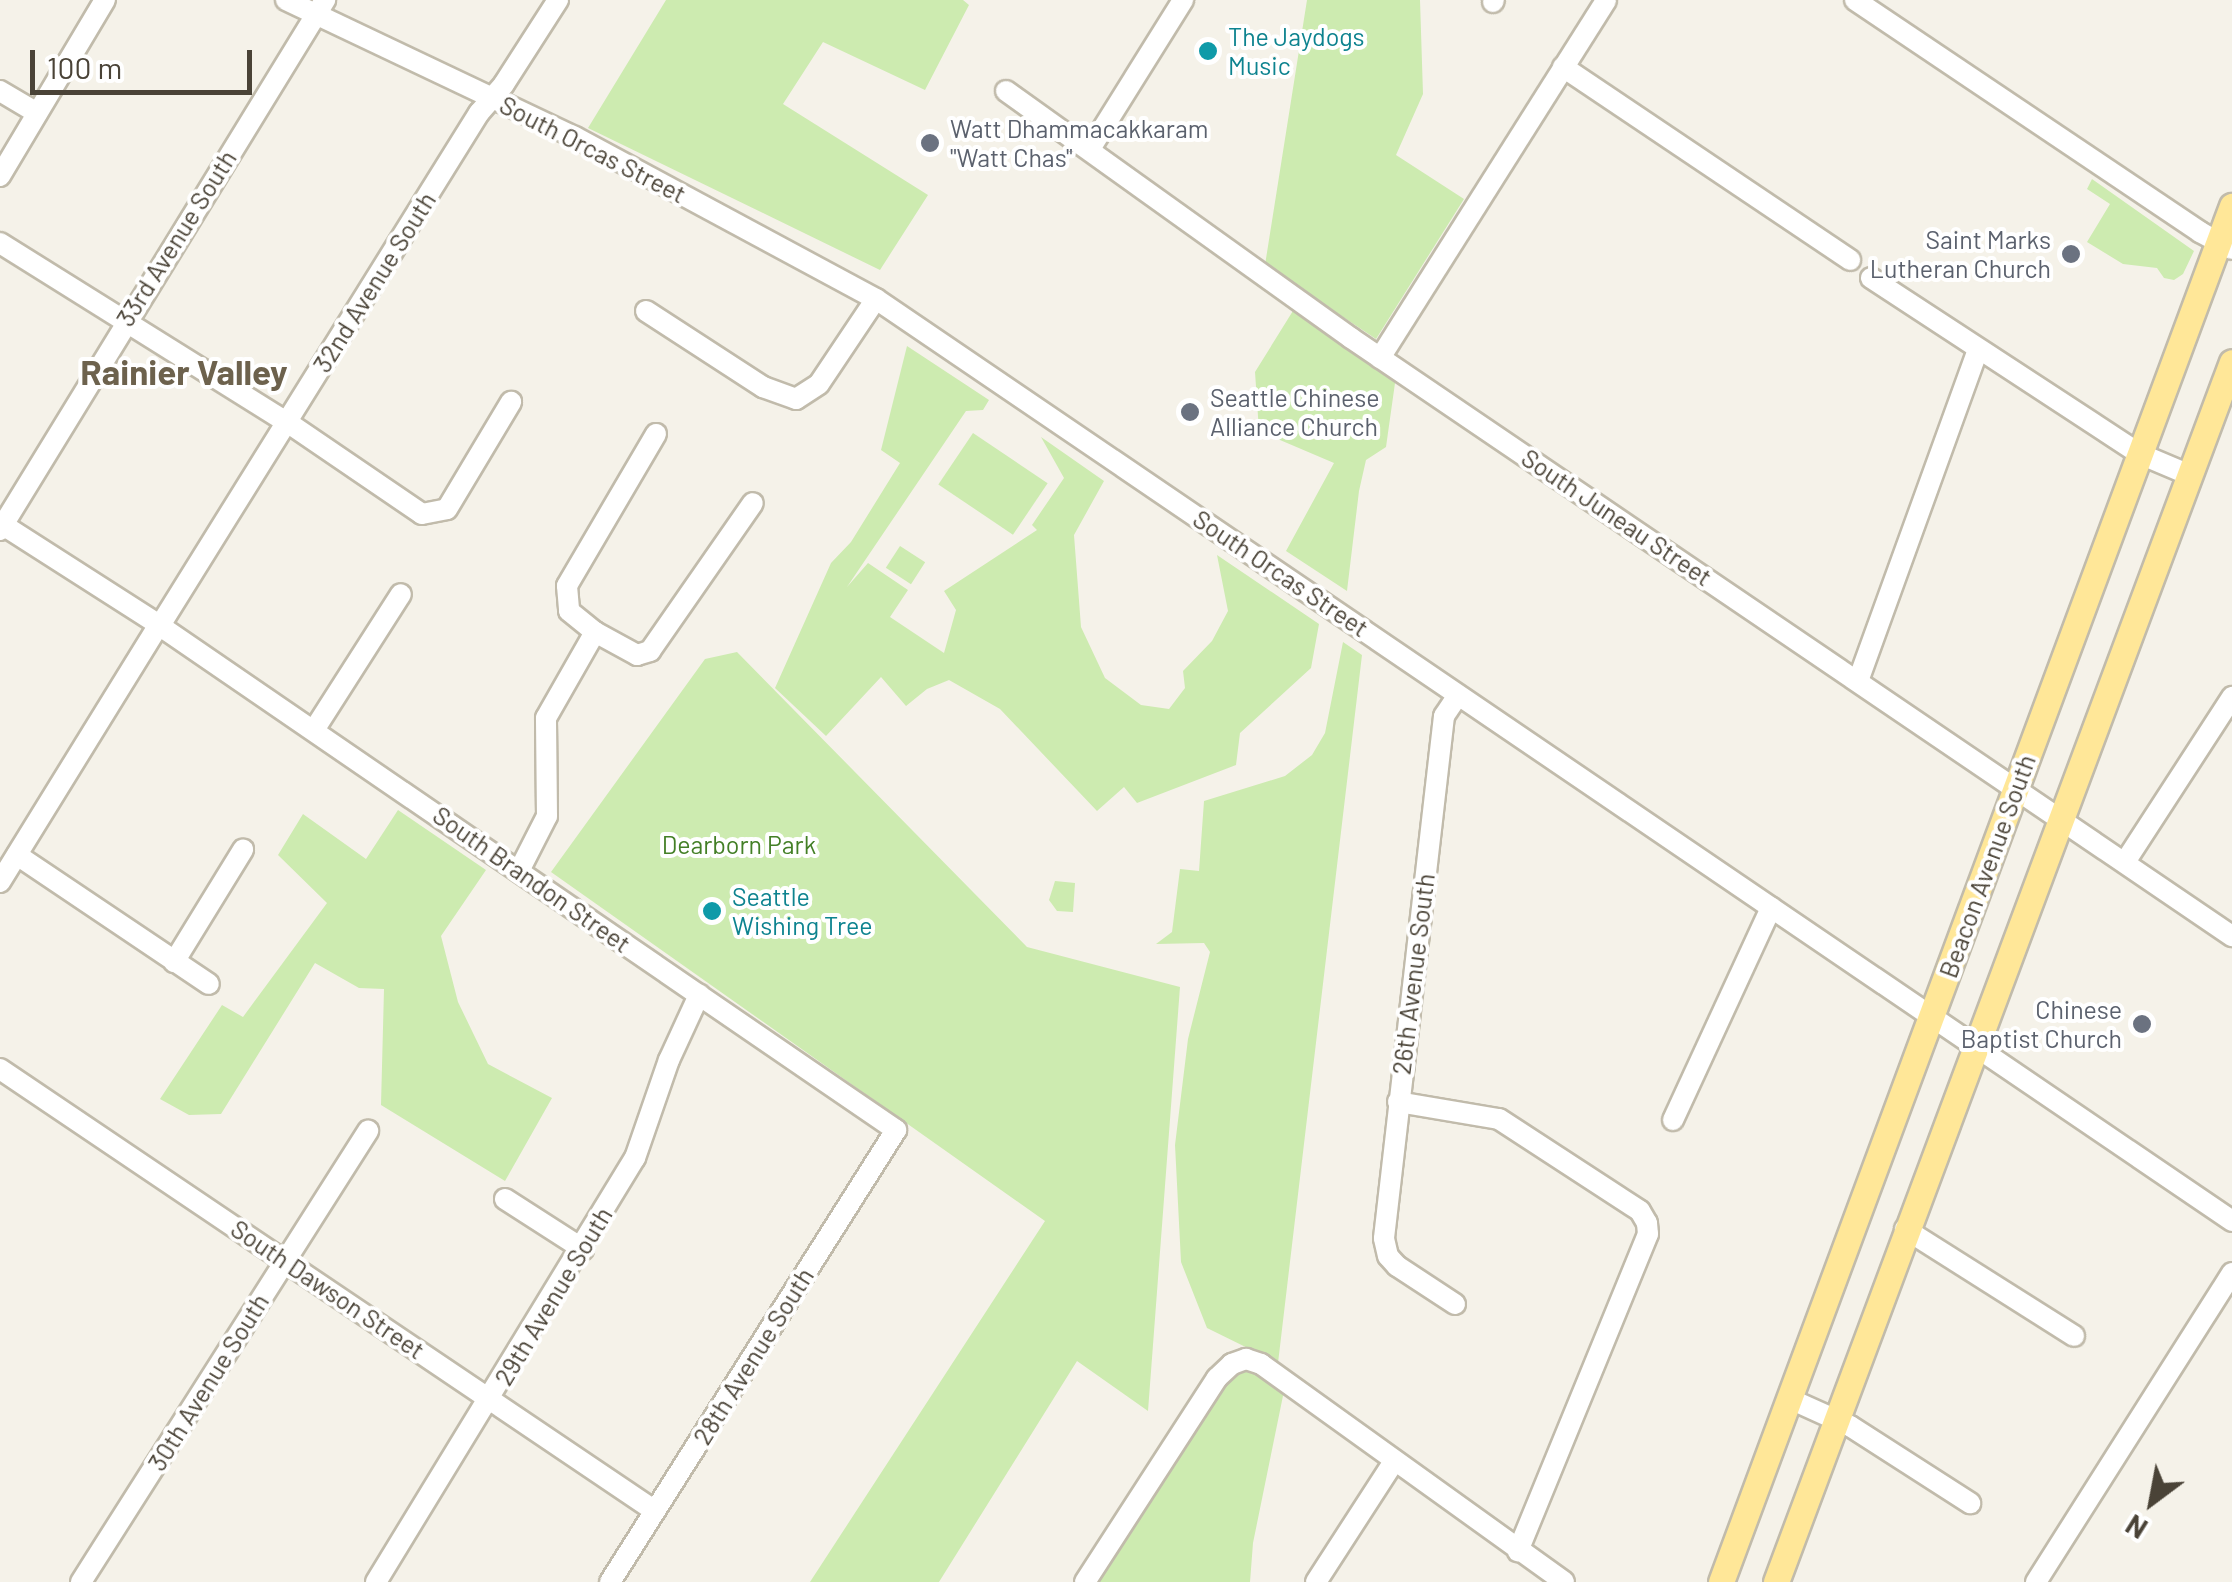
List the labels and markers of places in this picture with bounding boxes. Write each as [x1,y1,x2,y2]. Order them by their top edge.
place label: The Jaydogs Music [1228,22,1364,81]
marker: The Jaydogs Music [1197,40,1219,62]
place label: Watt Dhammacakkaram "Watt Chas" [950,114,1208,173]
marker: Watt Dhammacakkaram "Watt Chas" [919,132,941,154]
place label: Saint Marks Lutheran Church [1870,225,2051,284]
marker: Saint Marks Lutheran Church [2060,243,2082,265]
place label: Seattle Chinese Alliance Church [1210,383,1380,442]
marker: Seattle Chinese Alliance Church [1179,401,1201,423]
place label: Seattle Wishing Tree [732,882,873,941]
marker: Seattle Wishing Tree [701,900,723,922]
place label: Chinese Baptist Church [1961,995,2122,1054]
marker: Chinese Baptist Church [2131,1013,2153,1035]

